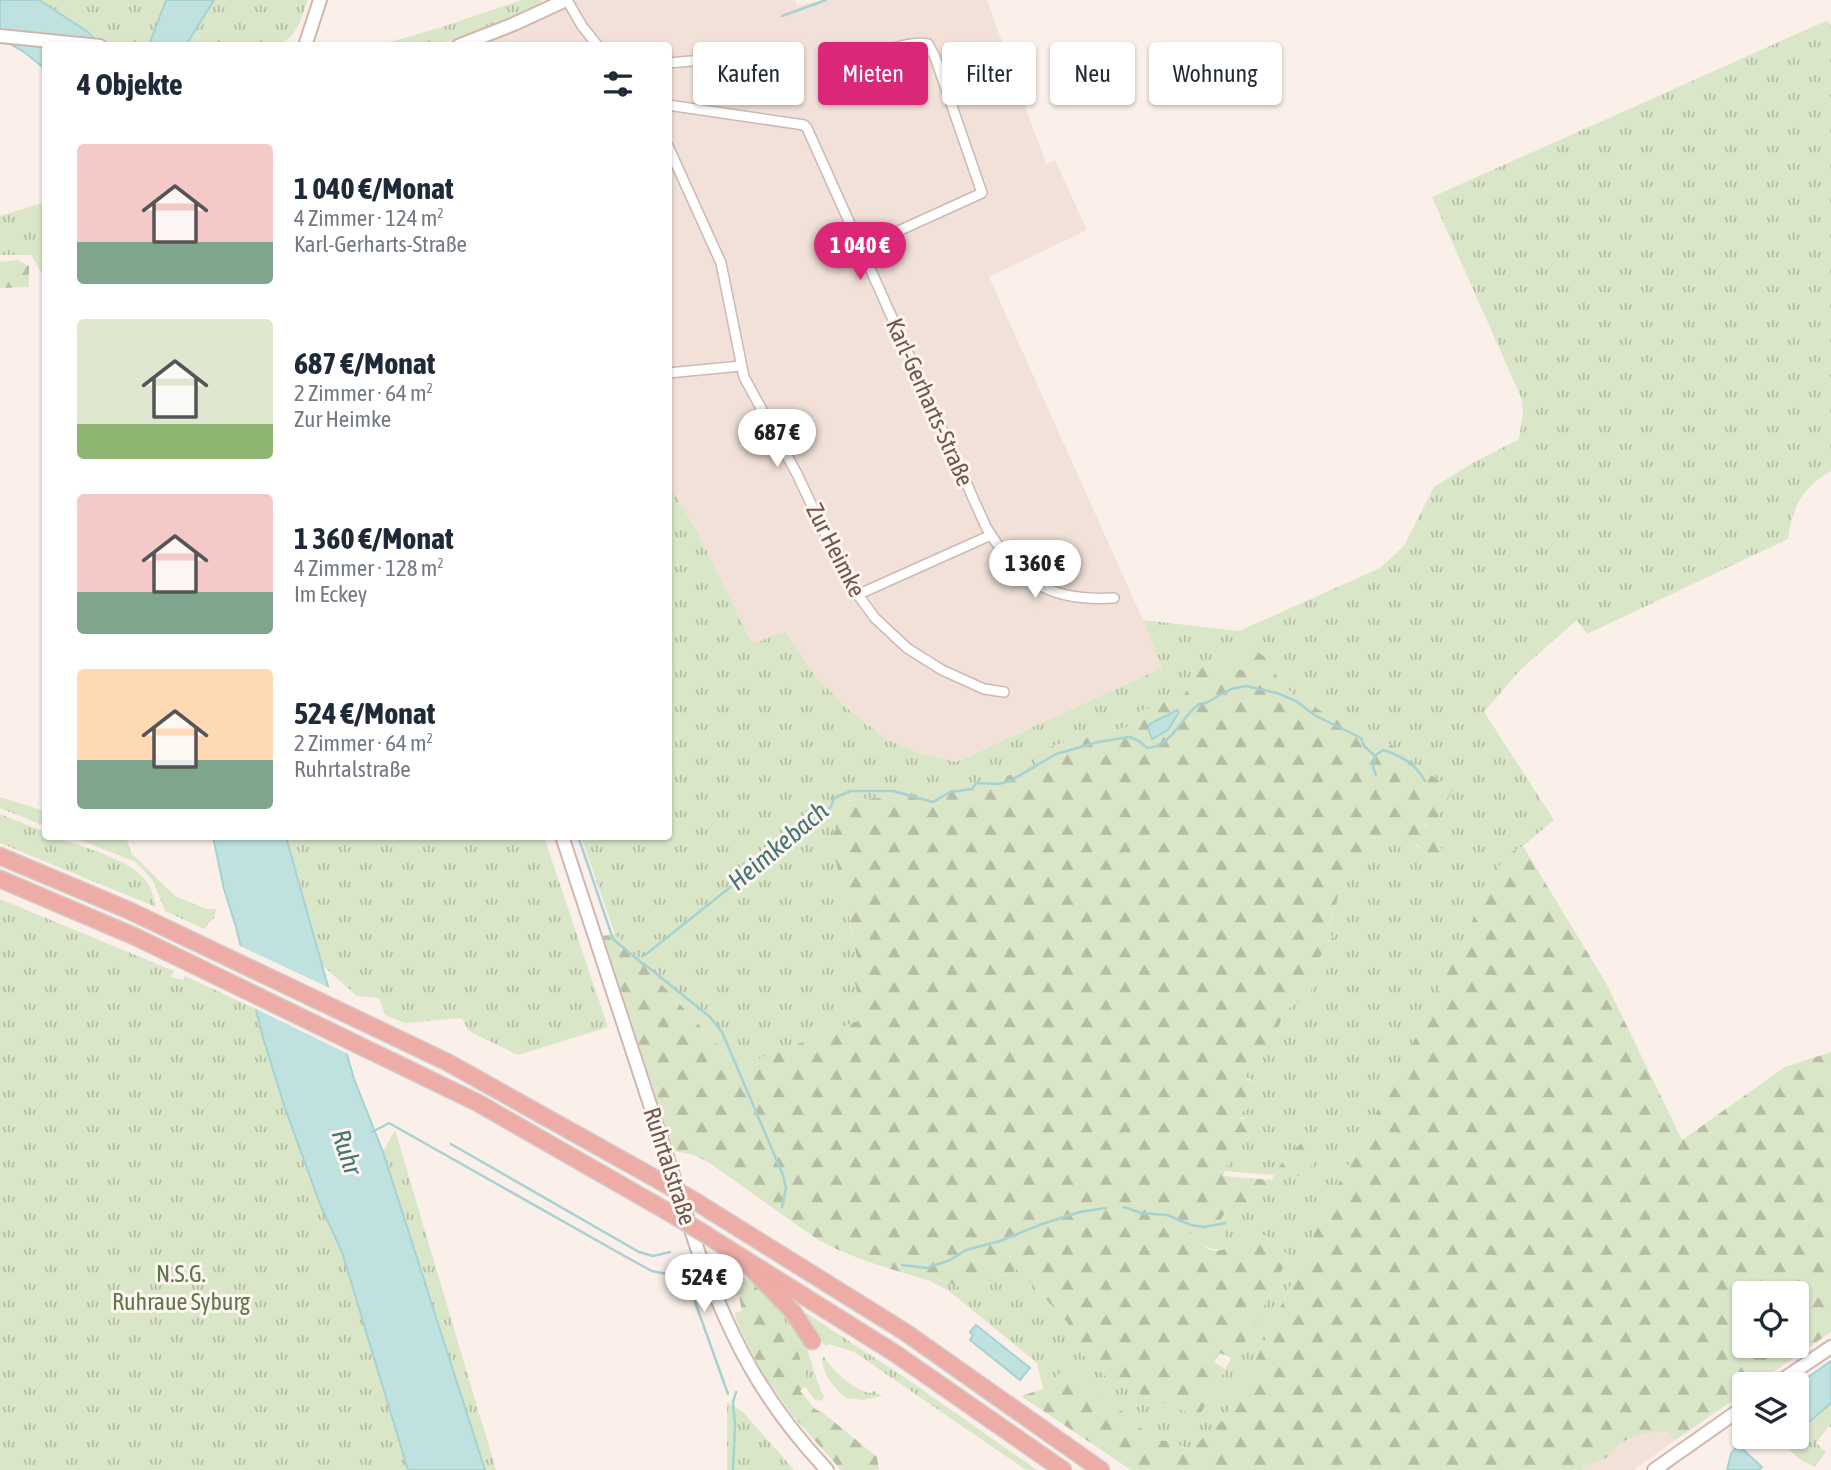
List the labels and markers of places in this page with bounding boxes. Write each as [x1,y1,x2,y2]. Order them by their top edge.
pin: 1 040 € [795,222,925,282]
pin: 687 € [728,410,826,469]
pin: 1 360 € [970,540,1100,600]
pin: 524 € [655,1254,753,1314]

